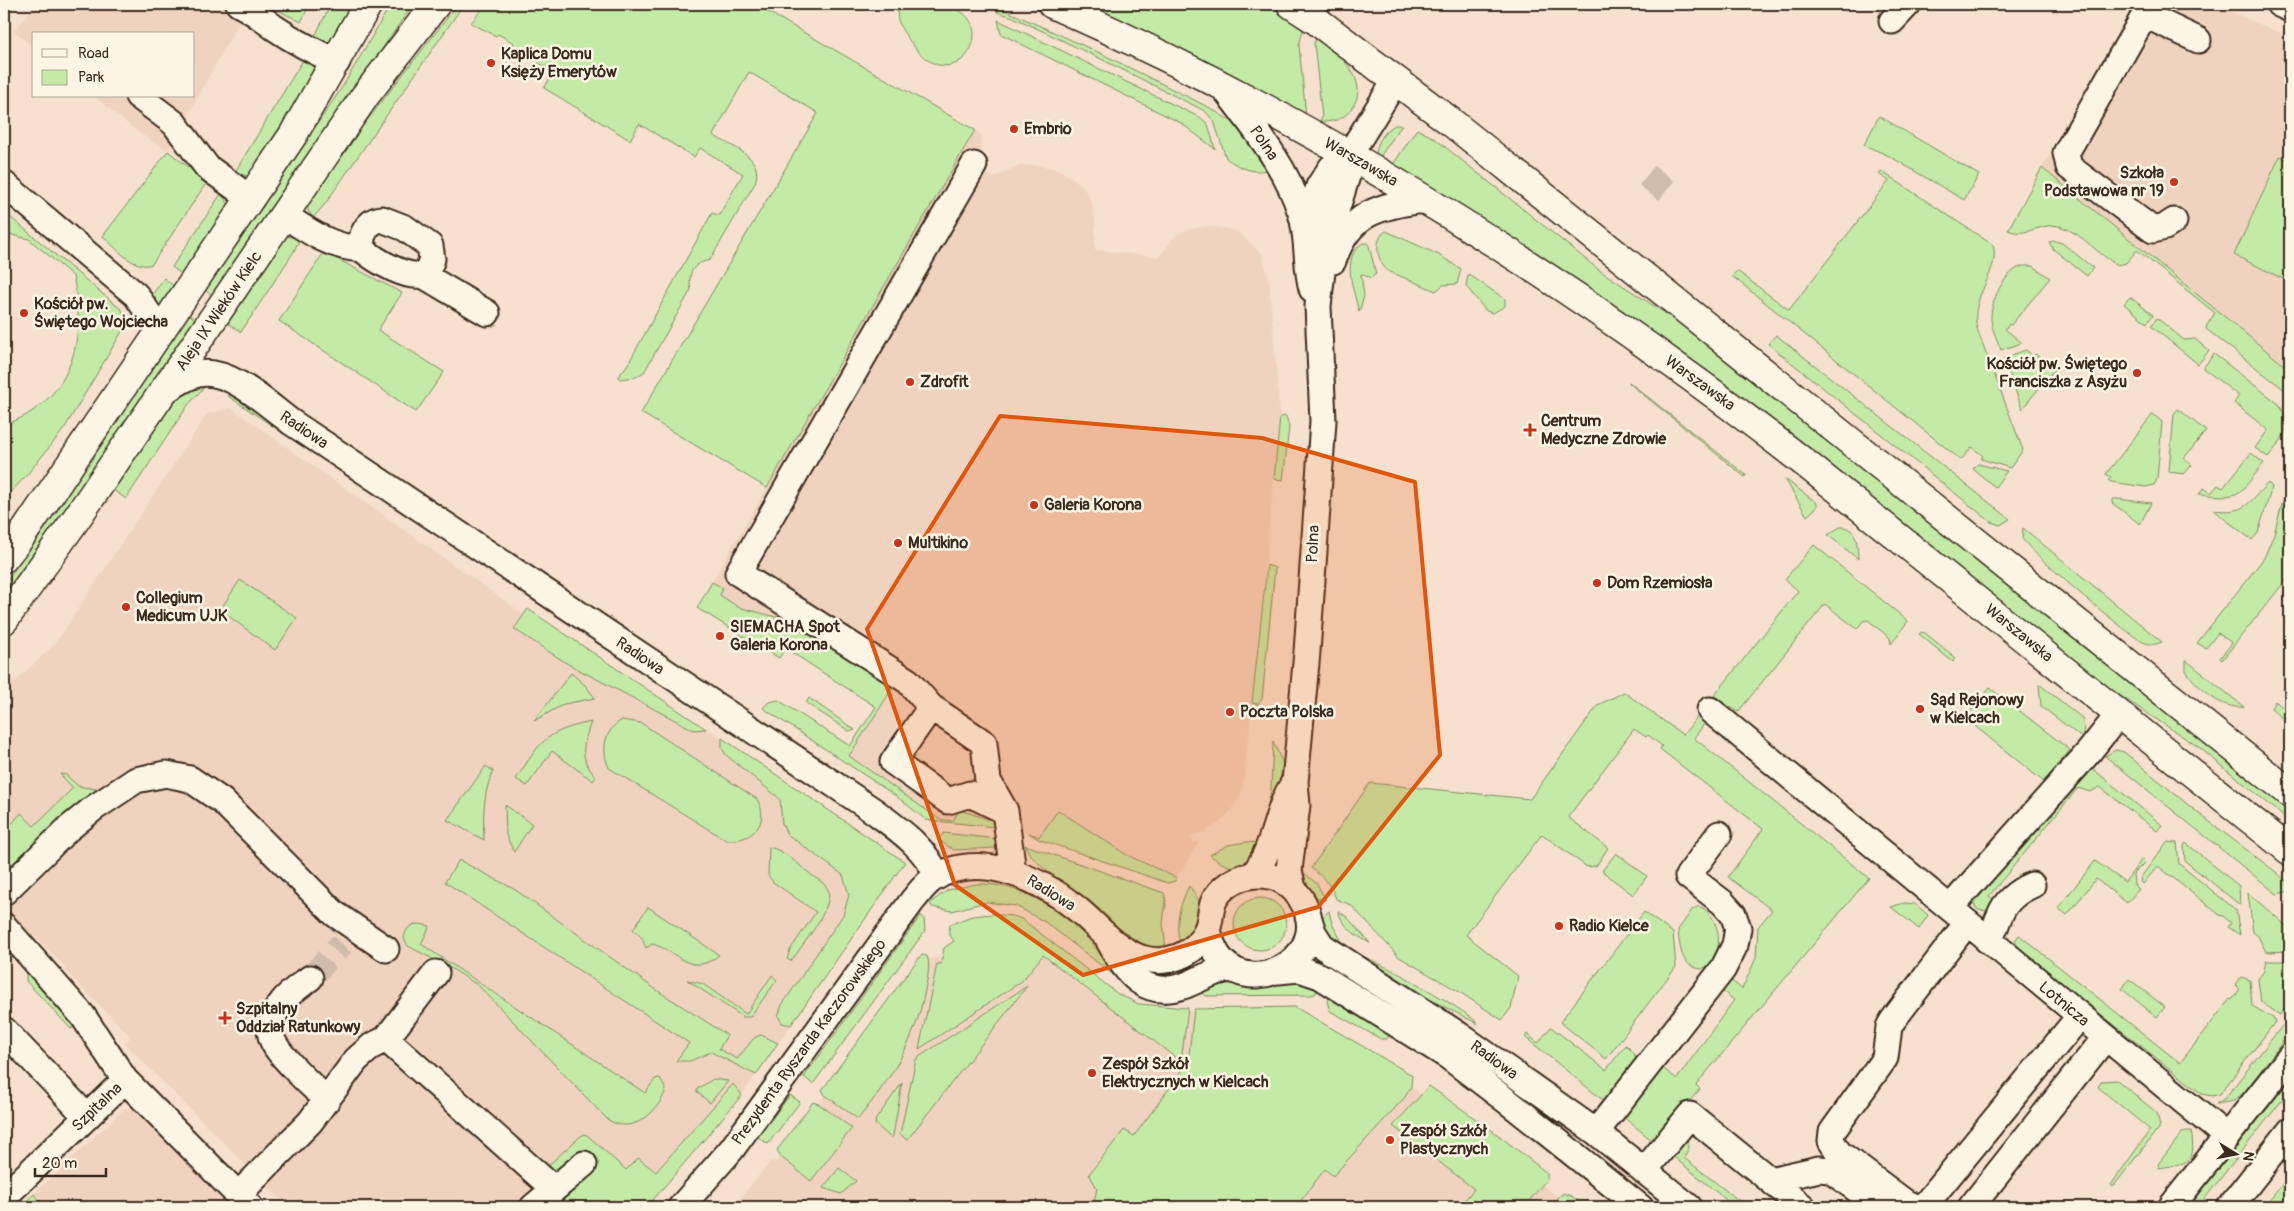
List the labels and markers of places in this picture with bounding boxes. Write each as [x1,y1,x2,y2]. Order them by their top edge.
place label: Kaplica Domu Księży Emerytów [501,44,617,82]
marker: Kaplica Domu Księży Emerytów [485,57,497,69]
place label: Embrio [1024,119,1072,139]
marker: Embrio [1008,123,1020,135]
place label: Szkoła Podstawowa nr 19 [2044,163,2165,201]
marker: Szkoła Podstawowa nr 19 [2168,176,2180,188]
place label: Kościół pw. Świętego Wojciecha [34,294,169,332]
marker: Kościół pw. Świętego Wojciecha [18,307,30,319]
place label: Kościół pw. Świętego Franciszka z Asyżu [1987,353,2127,392]
marker: Kościół pw. Świętego Franciszka z Asyżu [2131,367,2143,379]
place label: Zdrofit [920,372,969,392]
marker: Zdrofit [904,376,916,388]
place label: Centrum Medyczne Zdrowie [1541,411,1667,449]
marker: Centrum Medyczne Zdrowie [1523,423,1537,437]
place label: Galeria Korona [1044,495,1142,515]
marker: Galeria Korona [1028,499,1040,511]
place label: Multikino [908,533,968,553]
marker: Multikino [892,537,904,549]
place label: Dom Rzemiosła [1607,573,1713,593]
marker: Dom Rzemiosła [1591,577,1603,589]
place label: Collegium Medicum UJK [136,588,228,626]
marker: Collegium Medicum UJK [120,601,132,613]
place label: SIEMACHA Spot Galeria Korona [730,617,840,655]
marker: SIEMACHA Spot Galeria Korona [714,630,726,642]
place label: Sąd Rejonowy w Kielcach [1930,690,2024,728]
place label: Poczta Polska [1240,702,1334,722]
marker: Sąd Rejonowy w Kielcach [1914,703,1926,715]
marker: Poczta Polska [1224,706,1236,718]
place label: Radio Kielce [1569,916,1650,936]
marker: Radio Kielce [1553,920,1565,932]
place label: Szpitalny Oddział Ratunkowy [236,999,361,1037]
marker: Szpitalny Oddział Ratunkowy [218,1011,232,1025]
place label: Zespół Szkół Elektrycznych w Kielcach [1102,1054,1269,1092]
marker: Zespół Szkół Elektrycznych w Kielcach [1086,1067,1098,1079]
place label: Zespół Szkół Plastycznych [1400,1121,1489,1159]
marker: Zespół Szkół Plastycznych [1384,1134,1396,1146]

